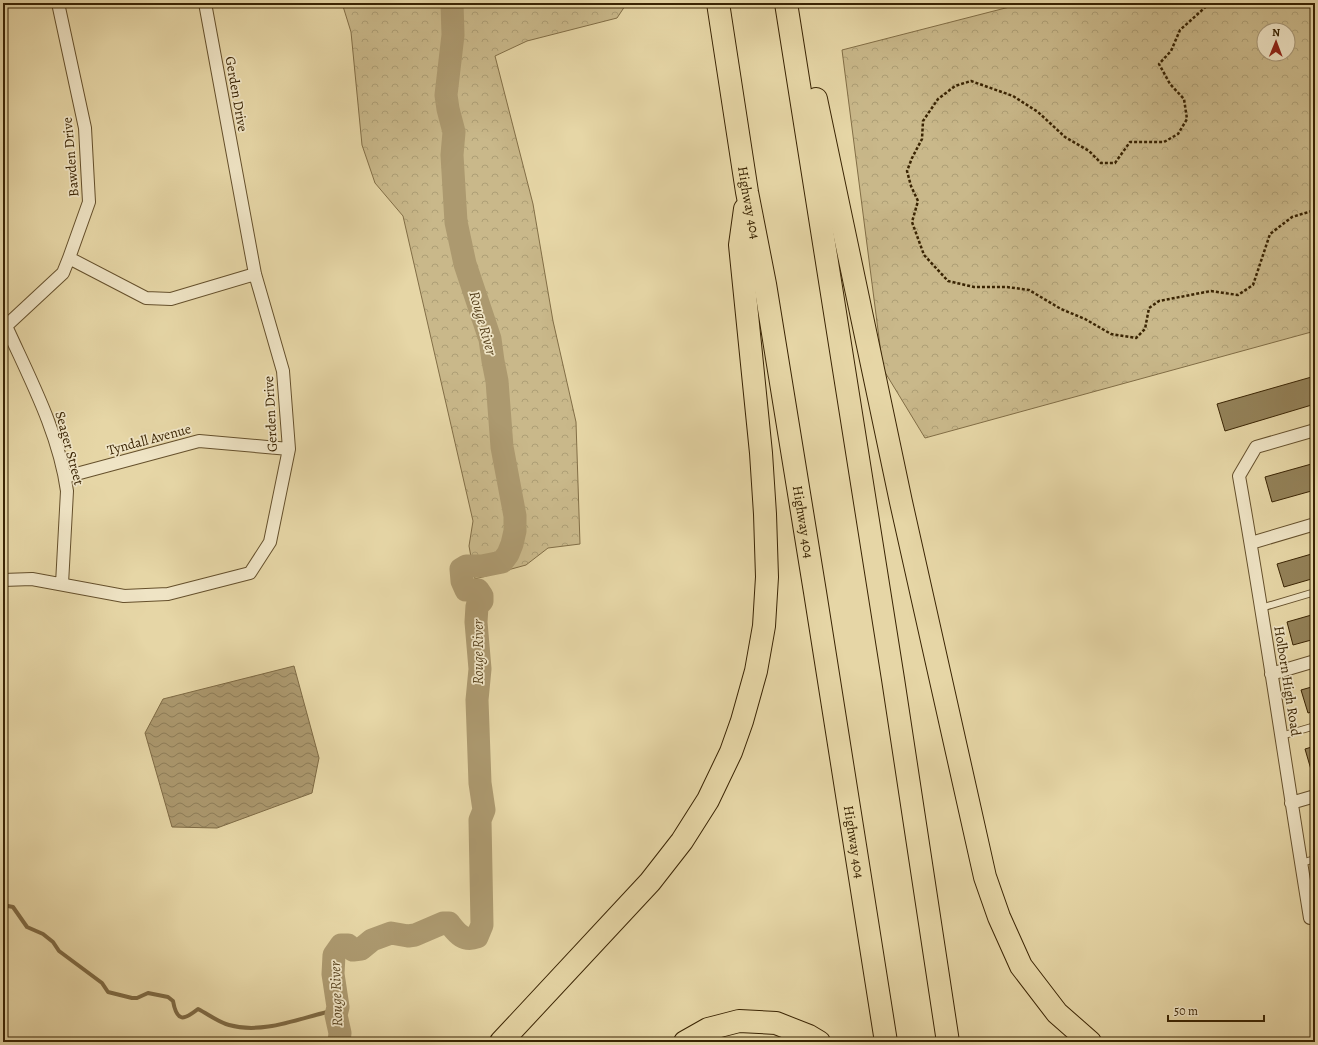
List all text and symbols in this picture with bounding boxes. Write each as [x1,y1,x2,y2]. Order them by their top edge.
north arrow [1256,22,1296,62]
text: N [1272,25,1280,40]
street label: Gerden Drive [221,55,252,133]
street label: Bawden Drive [58,116,83,198]
street label: Highway 404 [733,165,765,241]
water label: Rouge River [464,289,502,358]
street label: Gerden Drive [259,375,282,453]
street label: Seager Street [51,409,89,488]
street label: Tyndall Avenue [105,419,193,460]
street label: Highway 404 [788,484,818,560]
water label: Rouge River [468,618,488,685]
street label: Holborn High Road [1269,625,1306,738]
street label: Highway 404 [839,804,869,880]
water label: Rouge River [325,960,347,1027]
scale bar [1168,997,1264,1023]
text: 50 m [1174,1003,1198,1019]

